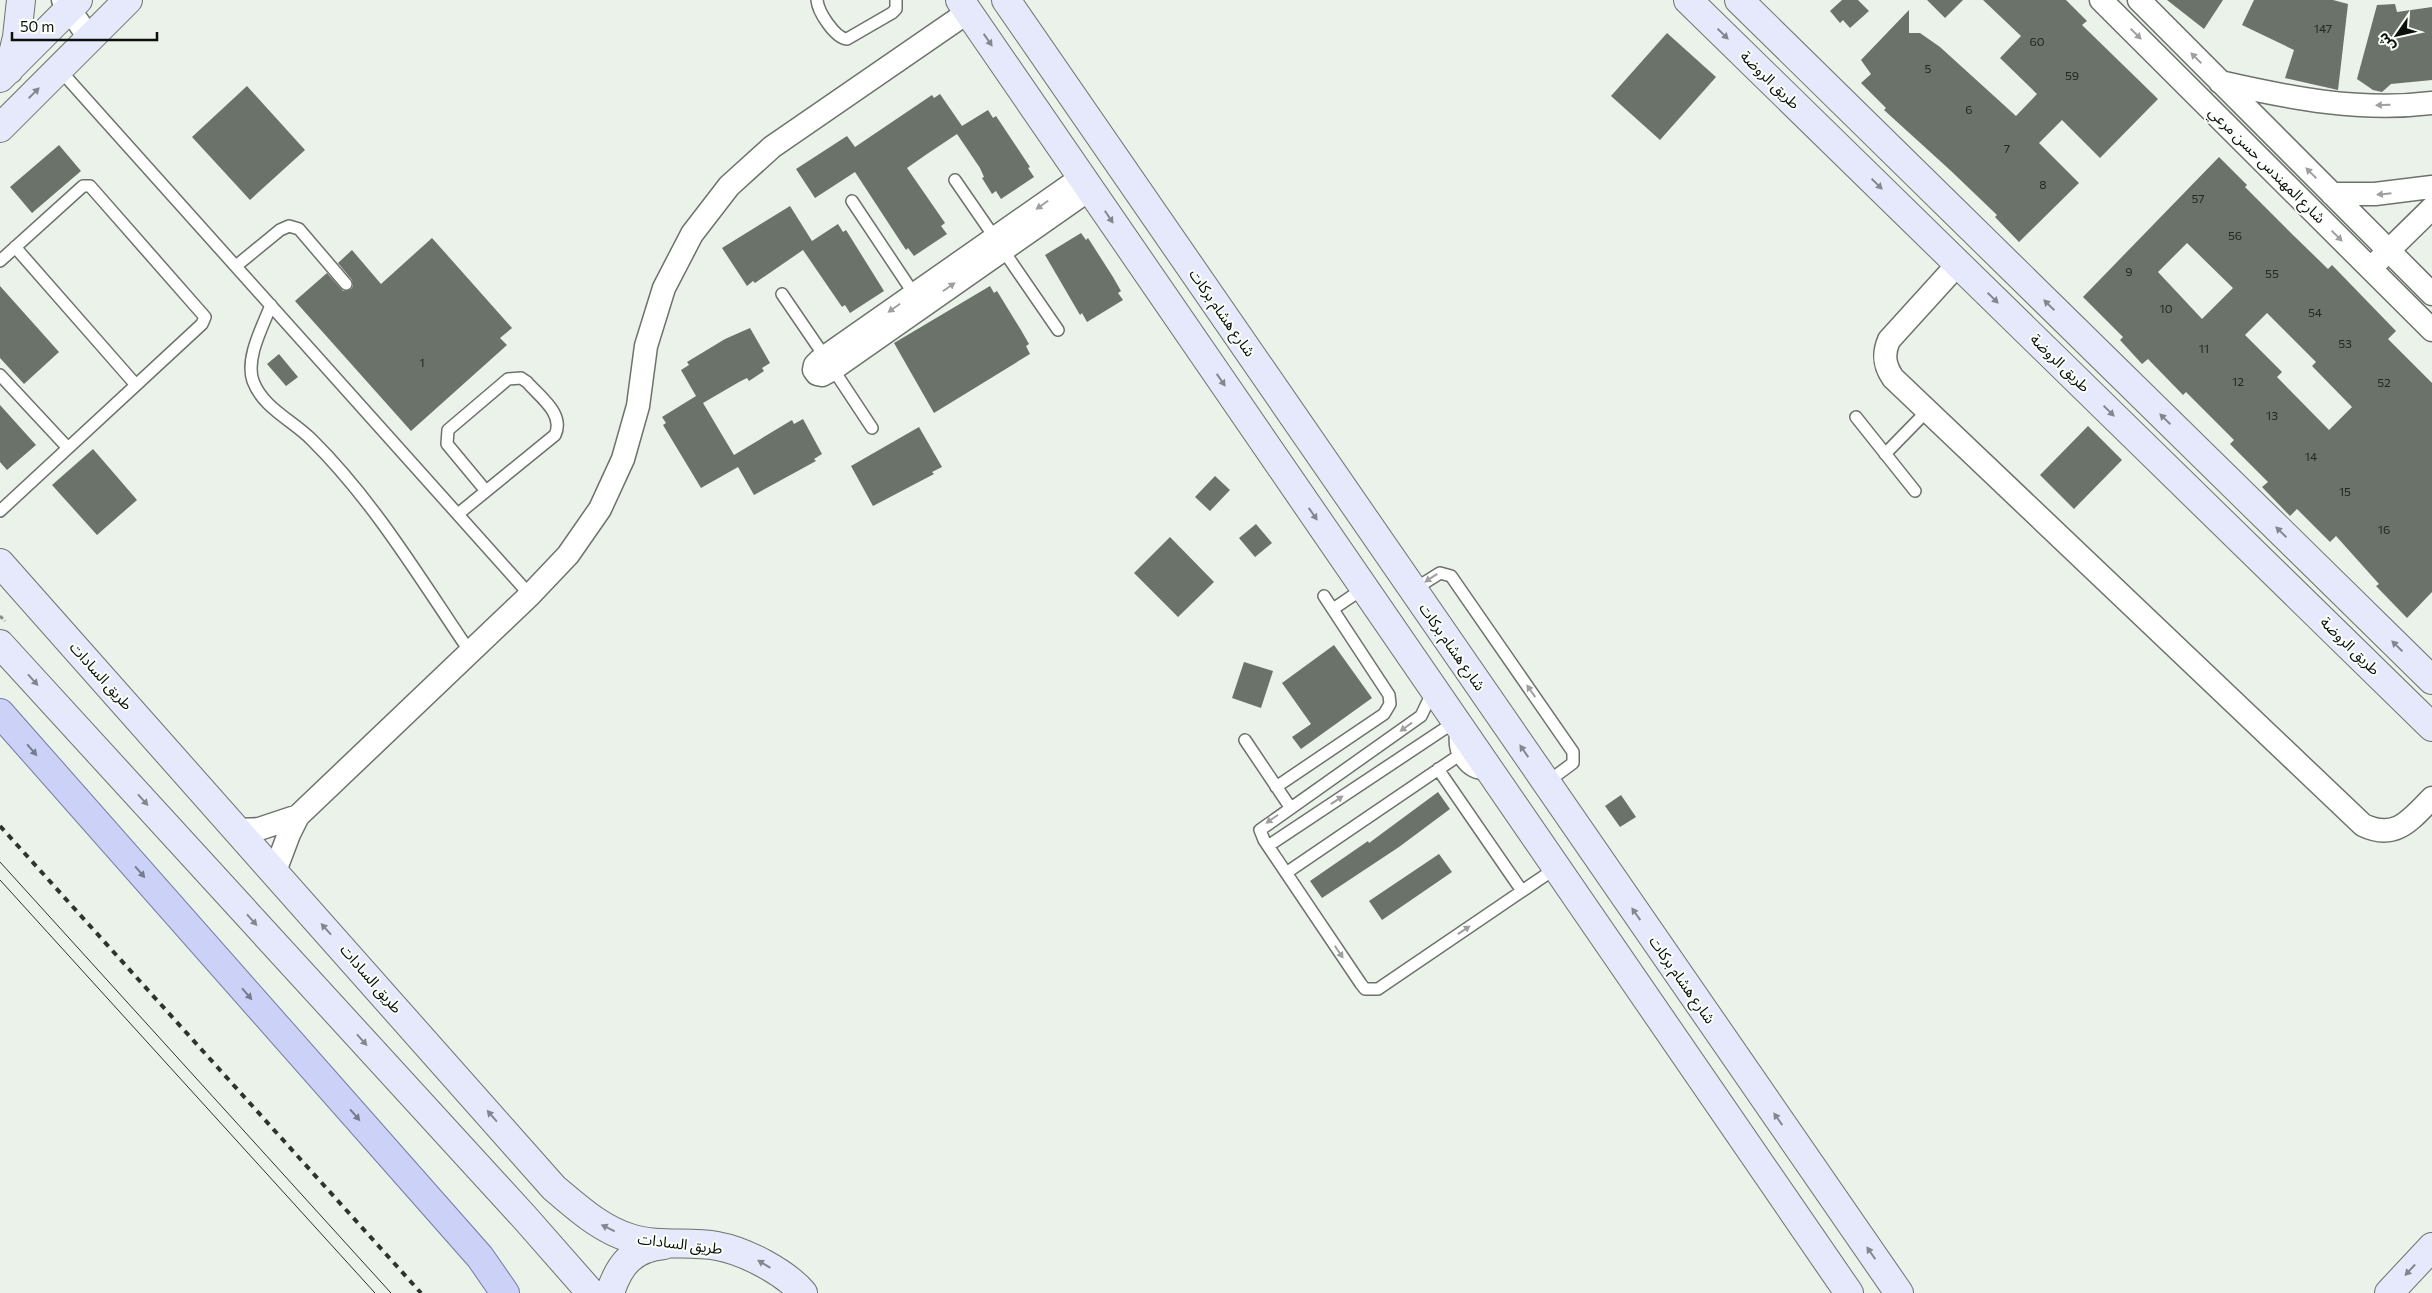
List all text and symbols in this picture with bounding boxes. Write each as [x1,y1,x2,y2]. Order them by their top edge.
scale bar [12,10,158,42]
north arrow [2372,10,2422,60]
text: 50 m [20,17,54,35]
house number: 147 [2314,21,2332,35]
one-way arrow [1717,28,1729,40]
one-way arrow [2129,28,2141,40]
text: ش [2373,30,2398,55]
one-way arrow [983,33,992,47]
house number: 60 [2029,34,2045,48]
street label: طريق الروضة [1736,46,1804,114]
one-way arrow [2191,52,2203,64]
house number: 5 [1925,61,1932,75]
house number: 59 [2065,68,2079,82]
one-way arrow [28,88,40,100]
one-way arrow [2375,101,2391,109]
house number: 6 [1965,102,1973,116]
street label: شارع المهندس حسن مرعي [2203,102,2330,229]
house number: 7 [2004,141,2010,155]
one-way arrow [2305,167,2317,179]
house number: 8 [2039,177,2047,191]
one-way arrow [1871,178,1883,190]
one-way arrow [2375,190,2391,198]
house number: 57 [2191,191,2205,205]
one-way arrow [1035,200,1049,210]
one-way arrow [1104,211,1114,224]
house number: 56 [2228,228,2242,242]
one-way arrow [2331,230,2343,242]
house number: 9 [2125,264,2133,278]
street label: شارع هشام بركات [1183,265,1260,362]
house number: 55 [2265,266,2279,280]
one-way arrow [942,282,956,292]
one-way arrow [1987,291,1999,303]
one-way arrow [2044,299,2056,311]
house number: 10 [2160,301,2173,315]
one-way arrow [887,303,901,313]
house number: 54 [2308,305,2322,319]
street label: طريق الروضة [2026,329,2094,397]
house number: 53 [2338,336,2352,350]
house number: 11 [2199,341,2209,355]
house number: 1 [419,355,425,369]
one-way arrow [1216,373,1226,387]
house number: 12 [2232,374,2244,388]
house number: 52 [2377,375,2391,389]
one-way arrow [2103,405,2115,417]
house number: 13 [2266,408,2278,422]
one-way arrow [2160,413,2172,425]
house number: 14 [2305,449,2317,463]
house number: 15 [2339,484,2351,498]
one-way arrow [1308,507,1318,521]
house number: 16 [2378,522,2390,536]
one-way arrow [2275,527,2287,539]
one-way arrow [1425,574,1438,583]
street label: شارع هشام بركات [1413,599,1490,696]
street label: طريق الروضة [2316,612,2384,680]
street label: طريق السادات [65,638,137,714]
one-way arrow [2391,640,2403,652]
one-way arrow [27,674,39,686]
one-way arrow [1526,685,1536,698]
one-way arrow [1400,722,1413,733]
one-way arrow [26,743,38,755]
one-way arrow [1519,744,1529,758]
one-way arrow [137,794,149,806]
one-way arrow [1331,795,1344,805]
one-way arrow [1265,814,1279,824]
one-way arrow [134,865,146,877]
one-way arrow [1631,907,1641,921]
one-way arrow [246,914,258,926]
one-way arrow [321,922,332,935]
one-way arrow [1458,925,1471,935]
street label: شارع هشام بركات [1643,932,1720,1029]
street label: طريق السادات [335,940,407,1018]
one-way arrow [1334,946,1344,959]
one-way arrow [241,987,253,999]
one-way arrow [356,1033,368,1045]
one-way arrow [349,1109,361,1121]
one-way arrow [486,1110,497,1123]
one-way arrow [1773,1113,1783,1126]
one-way arrow [601,1224,615,1232]
street label: طريق السادات [636,1229,724,1259]
one-way arrow [1866,1246,1876,1260]
one-way arrow [758,1260,771,1269]
one-way arrow [2404,1264,2416,1276]

